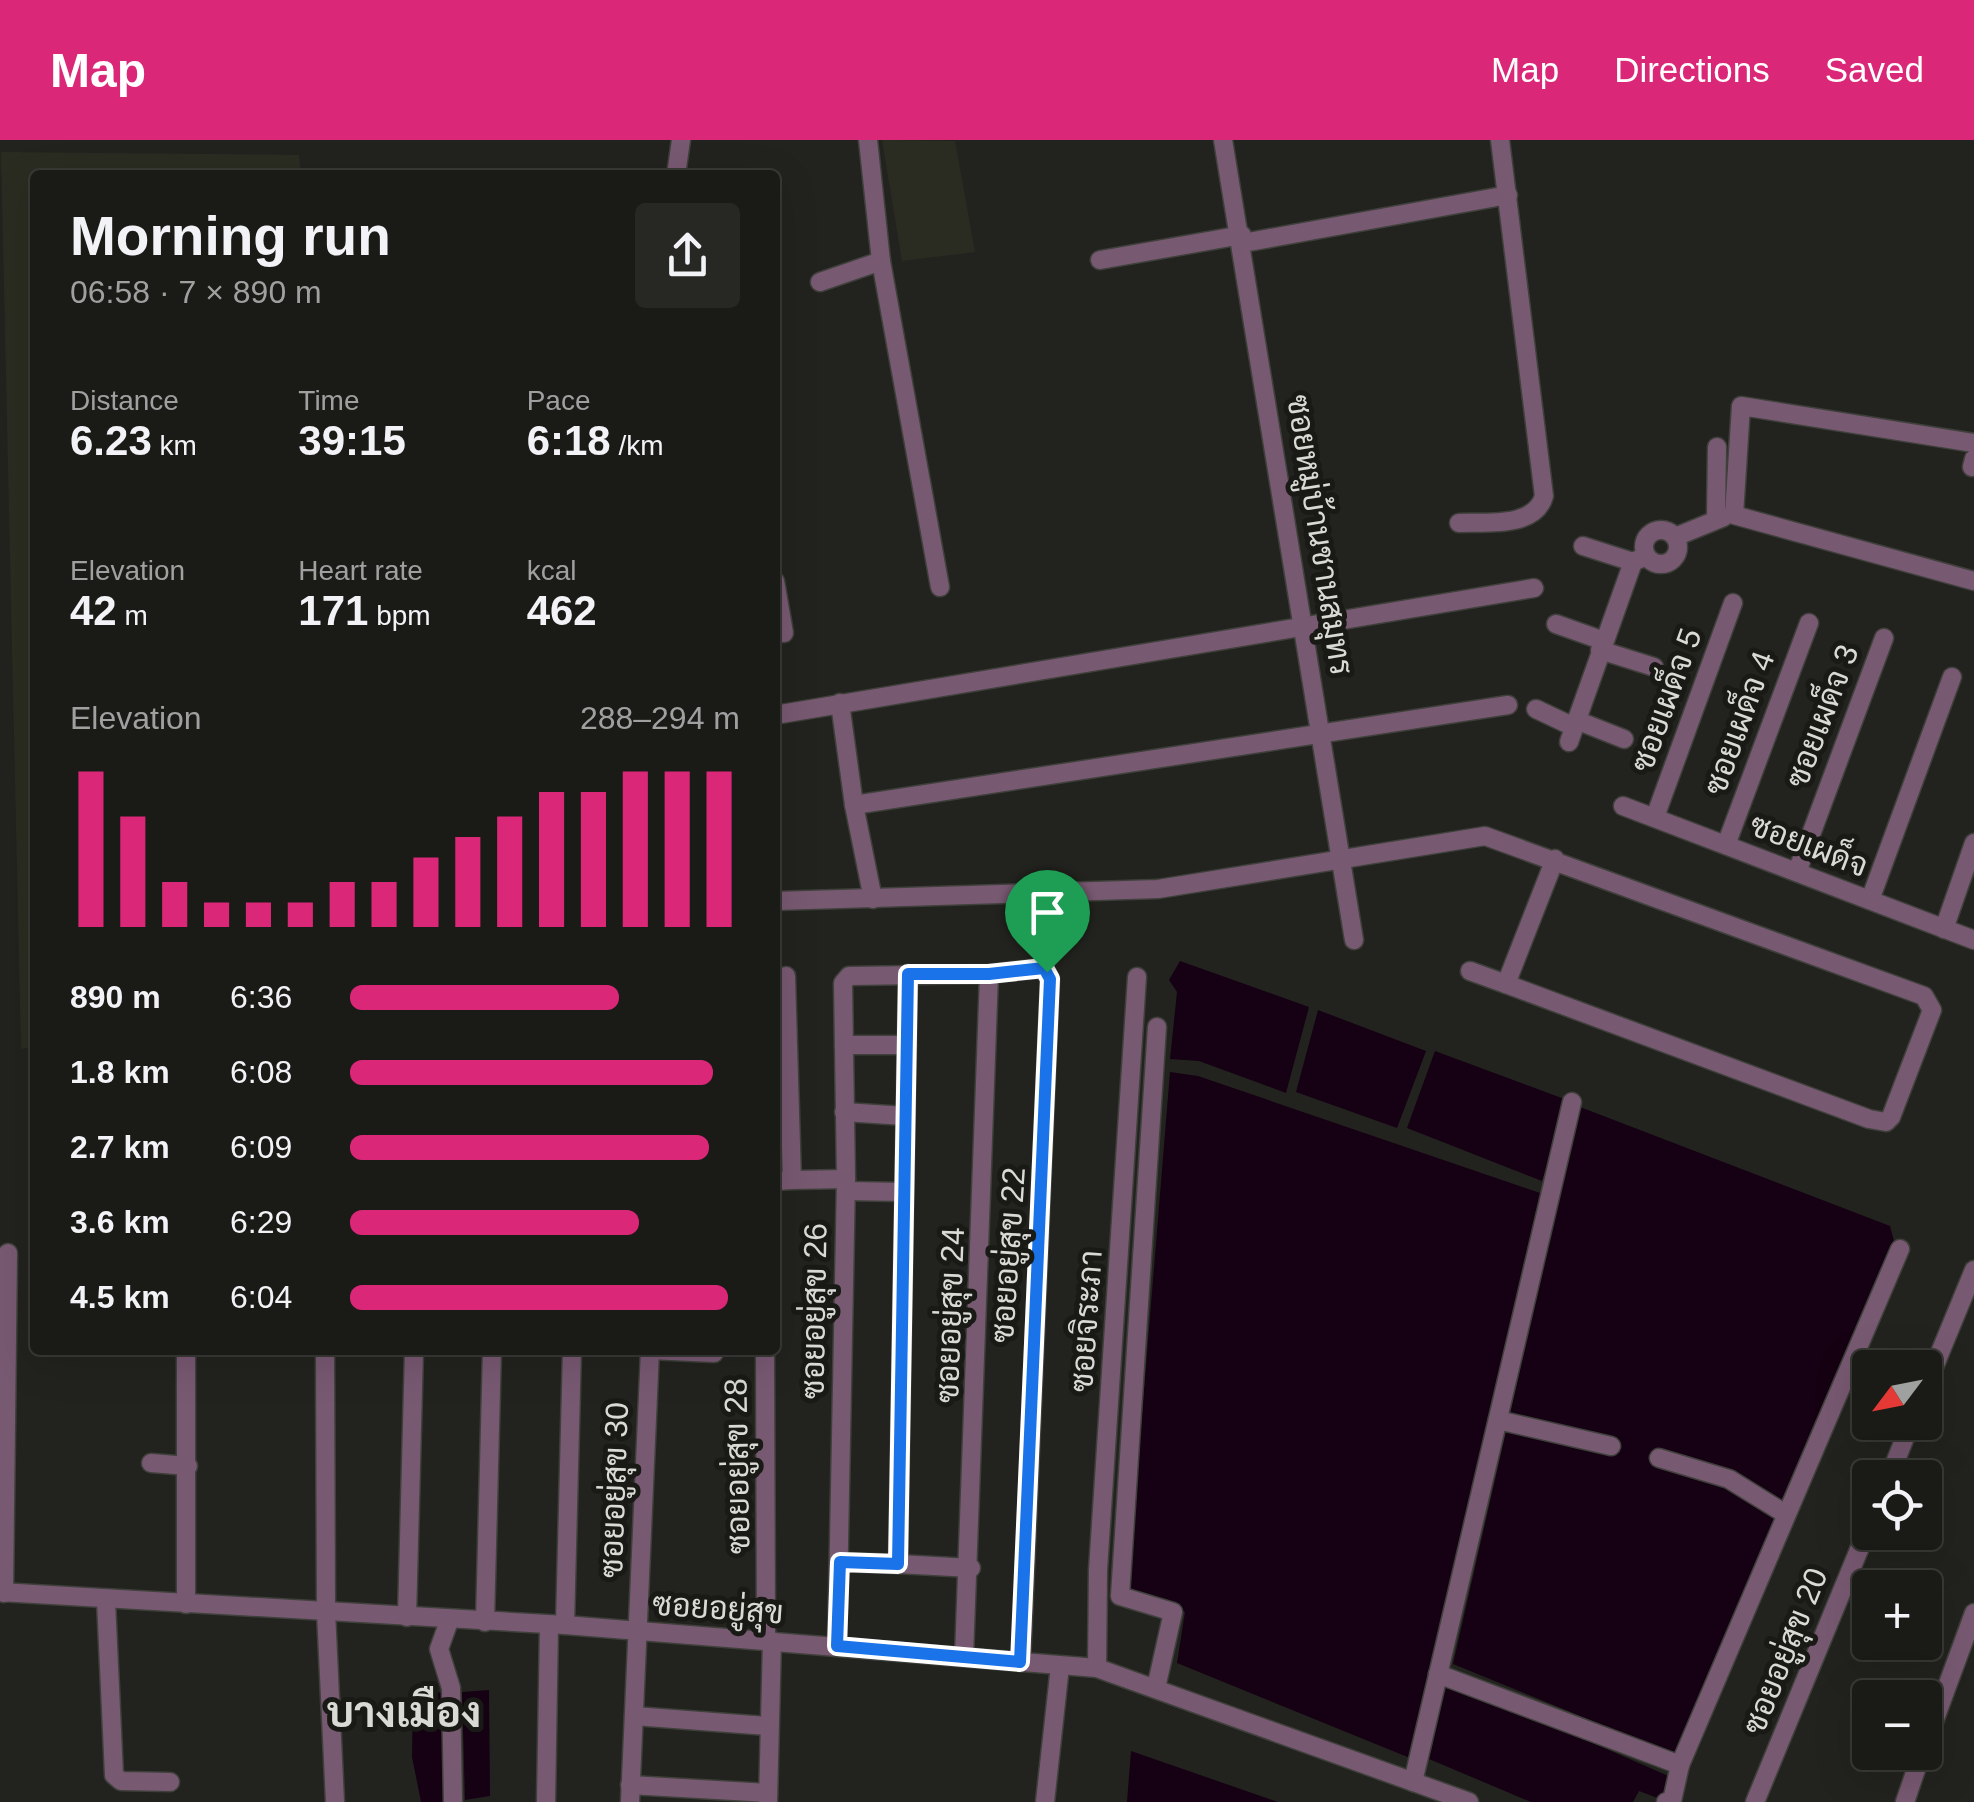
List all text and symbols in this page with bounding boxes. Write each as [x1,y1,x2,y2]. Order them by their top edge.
text: Map [50,44,146,97]
text: Map [1491,50,1559,89]
text: Directions [1614,50,1770,89]
text: Saved [1825,50,1924,89]
button: share [635,203,740,308]
text: Morning run [70,205,391,267]
text: 06:58 · 7 × 890 m [70,274,322,310]
text: Distance [70,385,179,416]
text: Time [298,385,360,416]
text: Pace [527,385,590,416]
street label: ซอยหมู่บ้านชานสมุทร [1276,392,1363,678]
text: 6.23 [70,417,152,464]
text: 39:15 [298,417,406,464]
text: 6:18 [527,417,611,464]
text: km [152,430,197,461]
text: /km [611,430,664,461]
text: Elevation [70,555,185,586]
text: Heart rate [298,555,423,586]
text: kcal [527,555,576,586]
text: 42 [70,587,117,634]
text: 171 [298,587,368,634]
text: 462 [527,587,597,634]
text: m [117,600,148,631]
text: bpm [368,600,431,631]
street label: ซอยเผด็จ 5 [1619,622,1709,777]
street label: ซอยเผด็จ 3 [1774,638,1866,792]
street label: ซอยเผด็จ 4 [1692,645,1782,800]
text: Elevation [70,700,202,736]
text: 288–294 m [580,700,740,736]
street label: ซอยเผด็จ [1745,801,1875,884]
pin [1005,870,1090,973]
icon: arrive [1020,885,1075,940]
text: 890 m [70,979,161,1015]
text: 6:36 [230,979,292,1015]
text: 1.8 km [70,1054,170,1090]
text: 6:08 [230,1054,292,1090]
text: 2.7 km [70,1129,170,1165]
text: 6:09 [230,1129,292,1165]
street label: ซอยอยู่สุข 22 [984,1166,1036,1344]
text: 3.6 km [70,1204,170,1240]
text: 6:29 [230,1204,292,1240]
street label: ซอยอยู่สุข 26 [794,1223,838,1399]
street label: ซอยอยู่สุข 24 [929,1226,975,1404]
street label: ซอยจิระภา [1063,1249,1109,1393]
text: 4.5 km [70,1279,170,1315]
text: 6:04 [230,1279,292,1315]
north arrow [1852,1350,1942,1440]
map controls [1852,1350,1942,1770]
street label: ซอยอยู่สุข 28 [717,1378,761,1554]
street label: ซอยอยู่สุข 30 [593,1401,639,1579]
button: locate [1852,1460,1942,1550]
street label: ซอยอยู่สุข 20 [1735,1563,1838,1741]
button: + [1852,1570,1942,1660]
street label: ซอยอยู่สุข [651,1585,785,1635]
button: − [1852,1680,1942,1770]
district label: บางเมือง [327,1686,481,1736]

